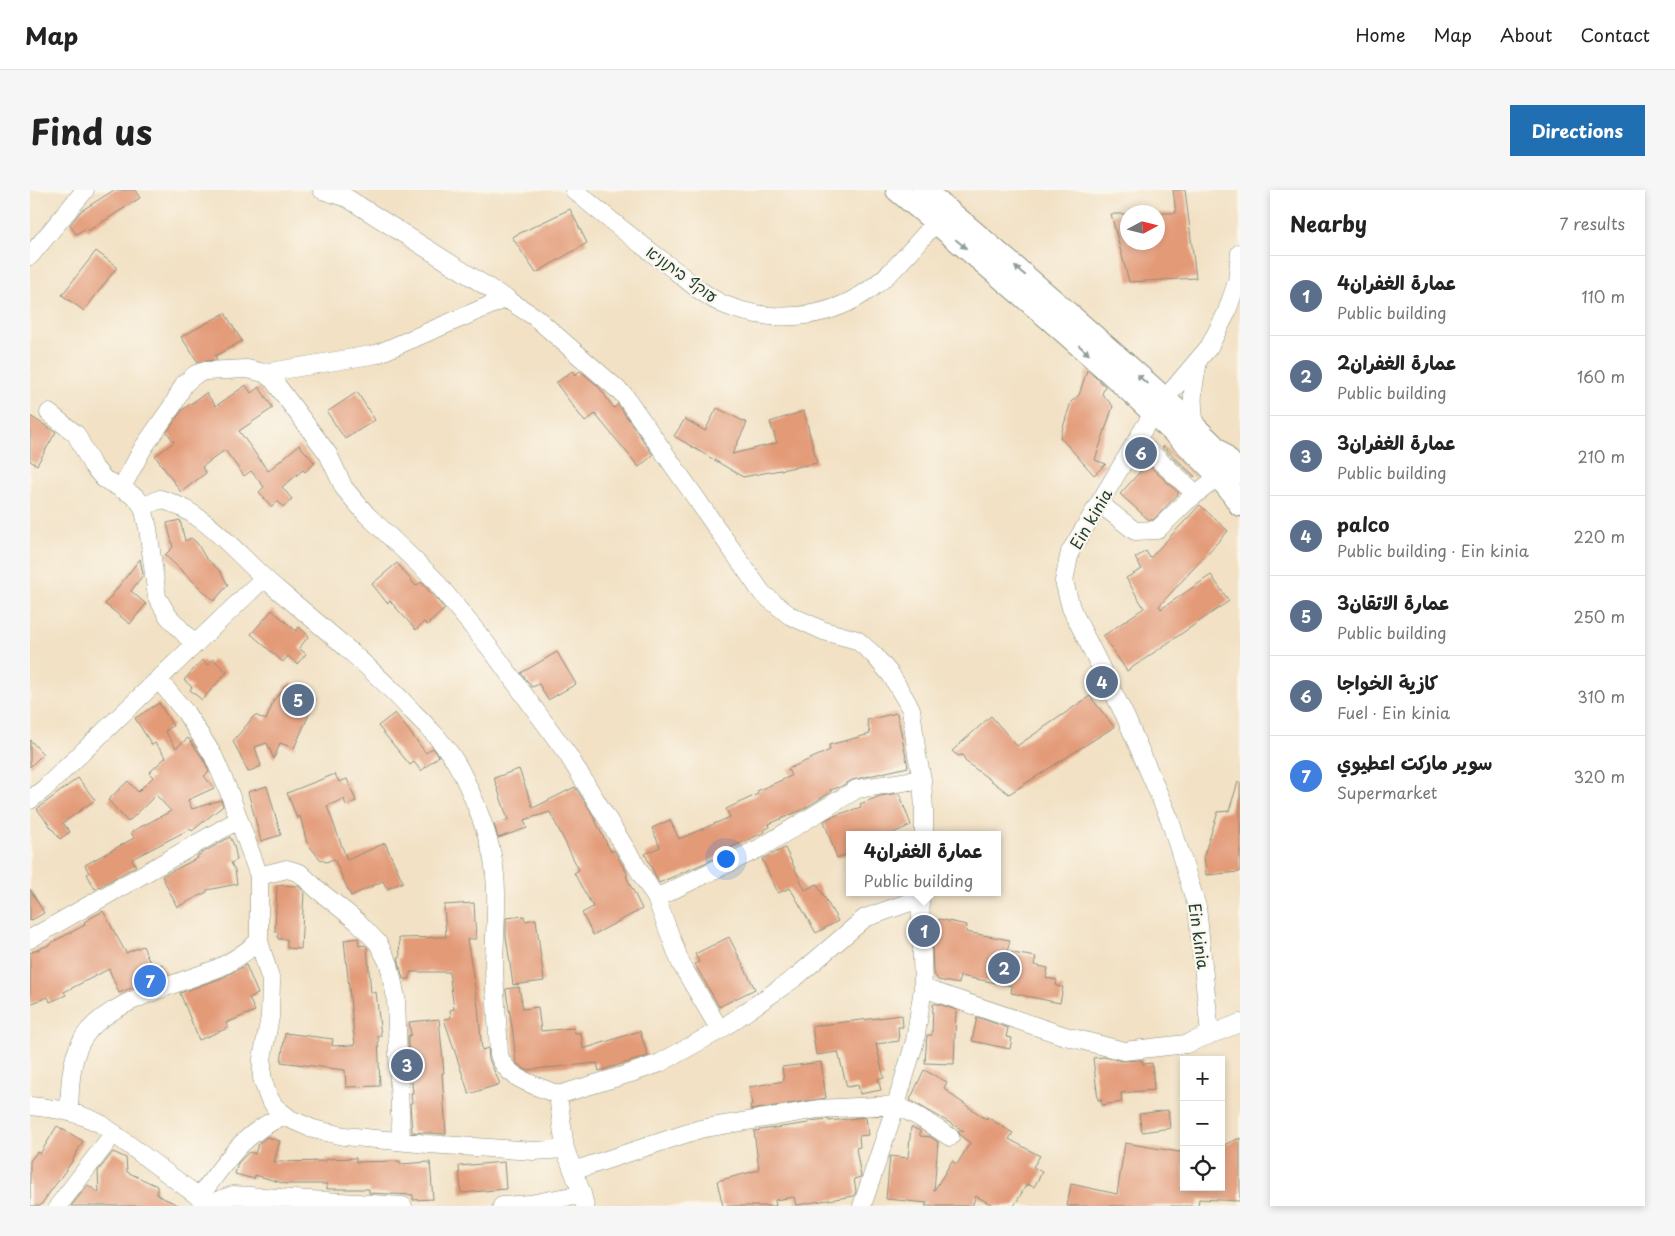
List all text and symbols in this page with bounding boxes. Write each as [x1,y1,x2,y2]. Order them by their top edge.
text: Map [25,17,78,53]
text: Home [1355,21,1405,48]
text: Map [1433,21,1472,48]
text: About [1500,21,1552,48]
text: Contact [1580,21,1650,48]
text: Find us [30,104,152,157]
button: Directions [1510,105,1645,156]
north arrow [1120,205,1165,250]
text: Nearby [1290,207,1367,239]
text: 7 results [1560,211,1625,235]
one-way arrow [954,238,966,250]
street label: עוקף ביתוניא [642,239,723,307]
one-way arrow [1015,265,1027,277]
text: عمارة الغفران4 [1337,268,1457,296]
text: 1 [1302,284,1310,308]
text: 110 m [1582,284,1625,308]
text: Public building [1337,300,1447,324]
one-way arrow [1077,344,1090,355]
text: عمارة الغفران2 [1337,348,1457,376]
text: 2 [1300,364,1312,388]
text: 160 m [1577,364,1625,388]
one-way arrow [1136,373,1148,385]
text: Public building [1337,380,1447,404]
text: عمارة الغفران3 [1337,428,1456,456]
pin: 6 [1125,434,1157,472]
text: 3 [1301,444,1311,468]
text: 210 m [1577,444,1625,468]
text: Public building [1337,460,1447,484]
street label: Ein kinia [1063,484,1117,553]
text: palco [1337,510,1389,538]
text: 4 [1301,524,1311,548]
text: 220 m [1574,524,1625,548]
text: Public building · Ein kinia [1337,538,1529,562]
text: عمارة الاتقان3 [1337,588,1450,616]
text: 5 [1301,604,1311,628]
text: 250 m [1574,604,1625,628]
text: Public building [1337,620,1447,644]
pin: 4 [1086,663,1118,701]
text: كازية الخواجا [1337,668,1438,696]
pin: 5 [282,681,314,719]
text: 6 [1300,684,1312,708]
text: 310 m [1577,684,1625,708]
text: Fuel · Ein kinia [1337,700,1450,724]
text: سوير ماركت اعطيوي [1337,748,1492,776]
text: 7 [1301,764,1311,788]
text: 320 m [1574,764,1625,788]
text: Supermarket [1337,780,1437,804]
popup [846,831,1001,896]
text: عمارة الغفران4 [864,836,983,864]
your location [713,846,739,872]
text: Public building [864,868,973,892]
street label: Ein kinia [1183,901,1217,971]
pin: 1 [908,912,940,950]
pin: 2 [988,949,1020,987]
pin: 7 [134,962,166,1000]
pin: 3 [391,1046,423,1084]
map controls [1180,1056,1225,1191]
button: + [1180,1056,1225,1101]
button: − [1180,1101,1225,1146]
button: locate [1180,1146,1225,1191]

